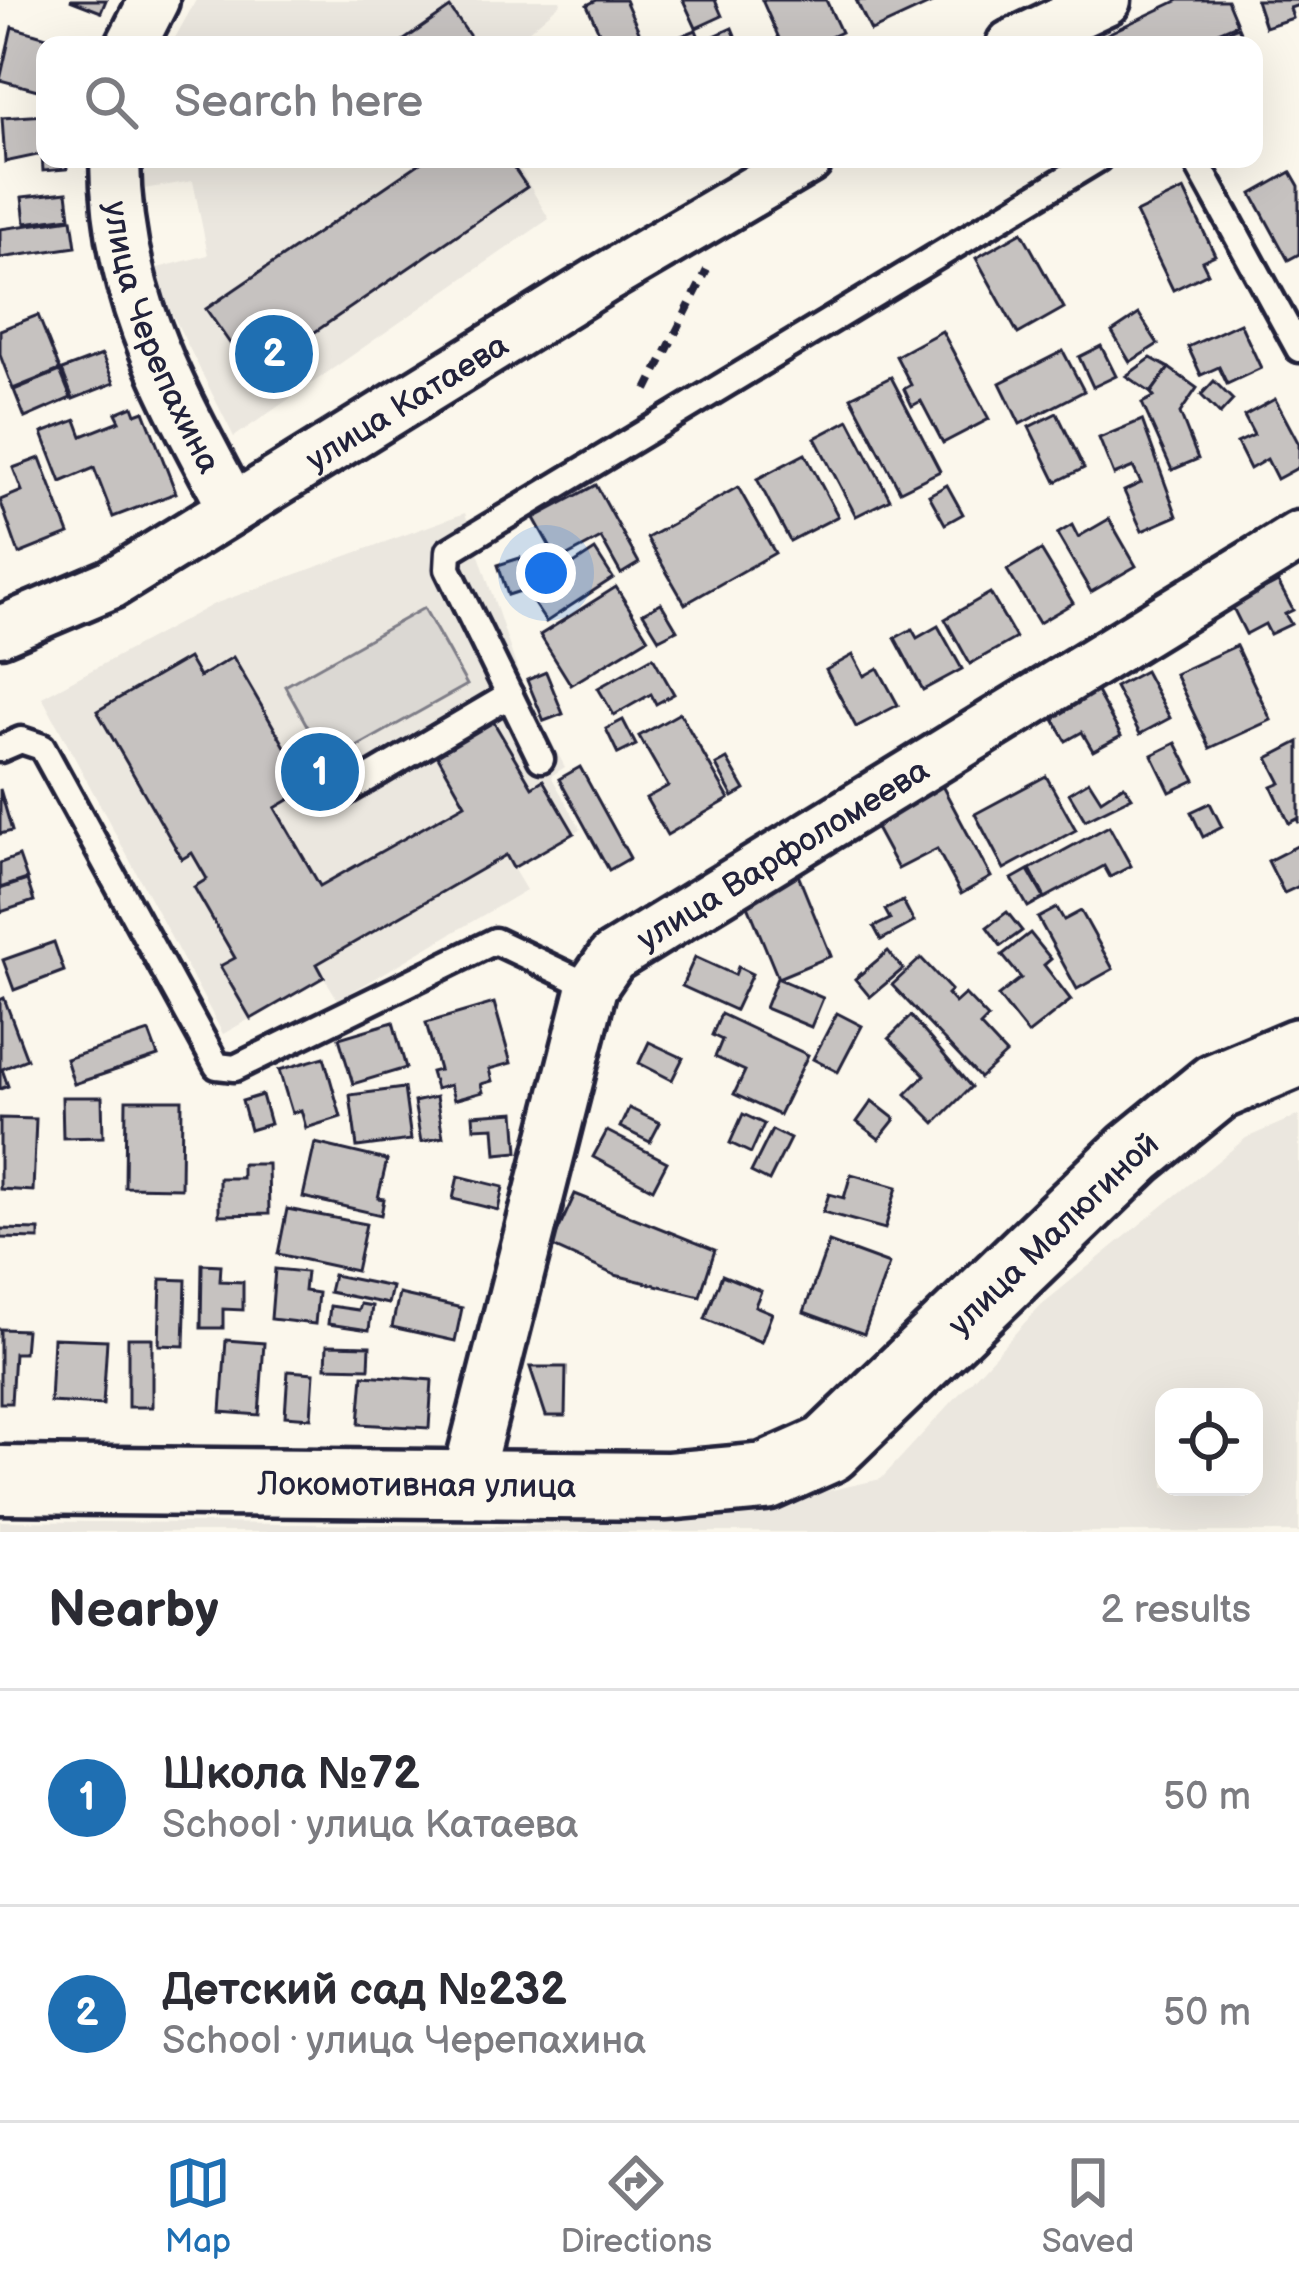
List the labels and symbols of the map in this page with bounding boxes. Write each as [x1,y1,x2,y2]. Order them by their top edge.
street label: улица Черепахина [95,199,229,480]
pin: 2 [235,309,313,399]
street label: улица Катаева [299,325,516,480]
your location [516,543,576,603]
pin: 1 [281,727,359,817]
street label: улица Варфоломеева [630,750,937,960]
street label: улица Малюгиной [940,1124,1167,1345]
street label: Локомотивная улица [256,1464,576,1507]

